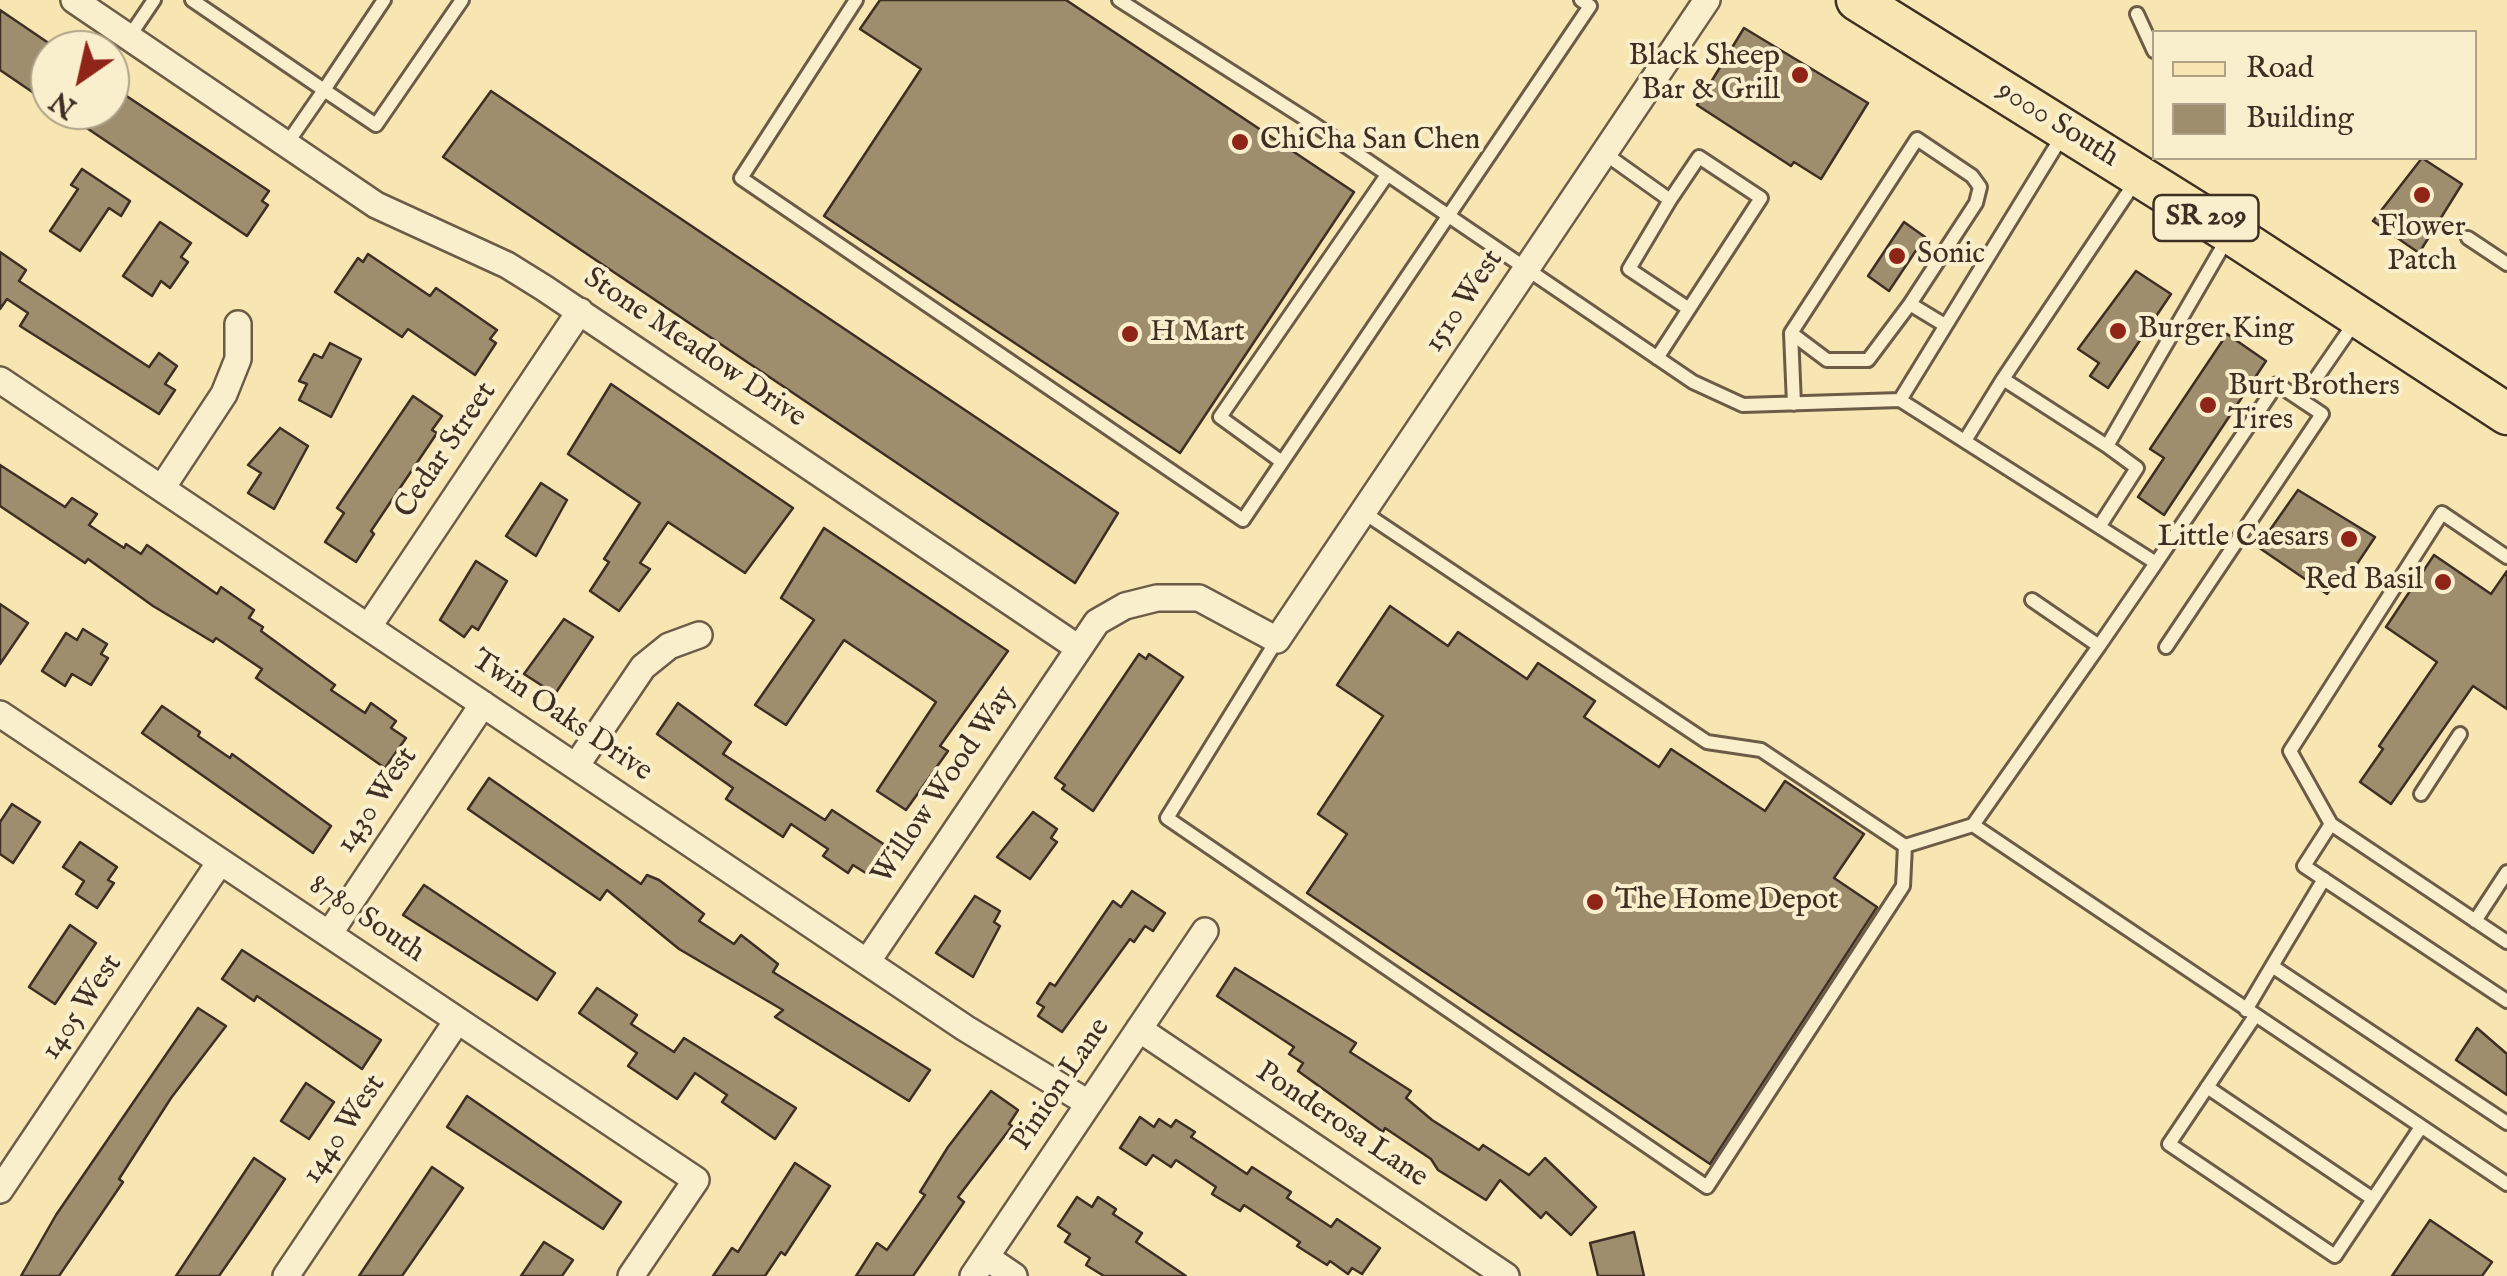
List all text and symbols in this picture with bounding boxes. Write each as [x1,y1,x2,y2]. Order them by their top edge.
north arrow [30,30,130,130]
legend [2152,30,2477,160]
place label: Black Sheep Bar & Grill [1628,40,1780,110]
text: Road [2246,50,2314,88]
marker: Black Sheep Bar & Grill [1789,64,1811,86]
street label: 9000 South [1989,73,2125,177]
text: N [44,82,84,125]
text: Building [2246,100,2354,138]
place label: ChiCha San Chen [1260,124,1480,160]
marker: ChiCha San Chen [1229,131,1251,153]
marker: Flower Patch [2411,184,2433,206]
road number: SR 209 [2154,195,2258,241]
place label: Flower Patch [2378,211,2466,282]
place label: Sonic [1917,238,1985,274]
street label: 1510 West [1418,244,1512,360]
marker: Sonic [1886,245,1908,267]
street label: Stone Meadow Drive [576,261,812,437]
place label: Burger King [2138,313,2294,349]
place label: H Mart [1150,316,1245,352]
marker: Burger King [2107,320,2129,342]
marker: H Mart [1119,323,1141,345]
place label: Burt Brothers Tires [2228,370,2400,440]
street label: Cedar Street [388,376,506,526]
marker: Burt Brothers Tires [2197,394,2219,416]
place label: Little Caesars [2157,521,2329,557]
marker: Little Caesars [2338,528,2360,550]
place label: Red Basil [2304,564,2423,600]
marker: Red Basil [2432,571,2454,593]
street label: Twin Oaks Drive [464,643,658,791]
street label: Willow Wood Way [865,680,1025,892]
street label: 1430 West [330,741,426,861]
street label: 8780 South [301,868,431,972]
place label: The Home Depot [1615,884,1839,920]
marker: The Home Depot [1584,891,1606,913]
street label: 1405 West [35,948,131,1068]
street label: Pinion Lane [1005,1012,1119,1158]
street label: Ponderosa Lane [1248,1055,1434,1197]
street label: 1440 West [296,1069,394,1191]

